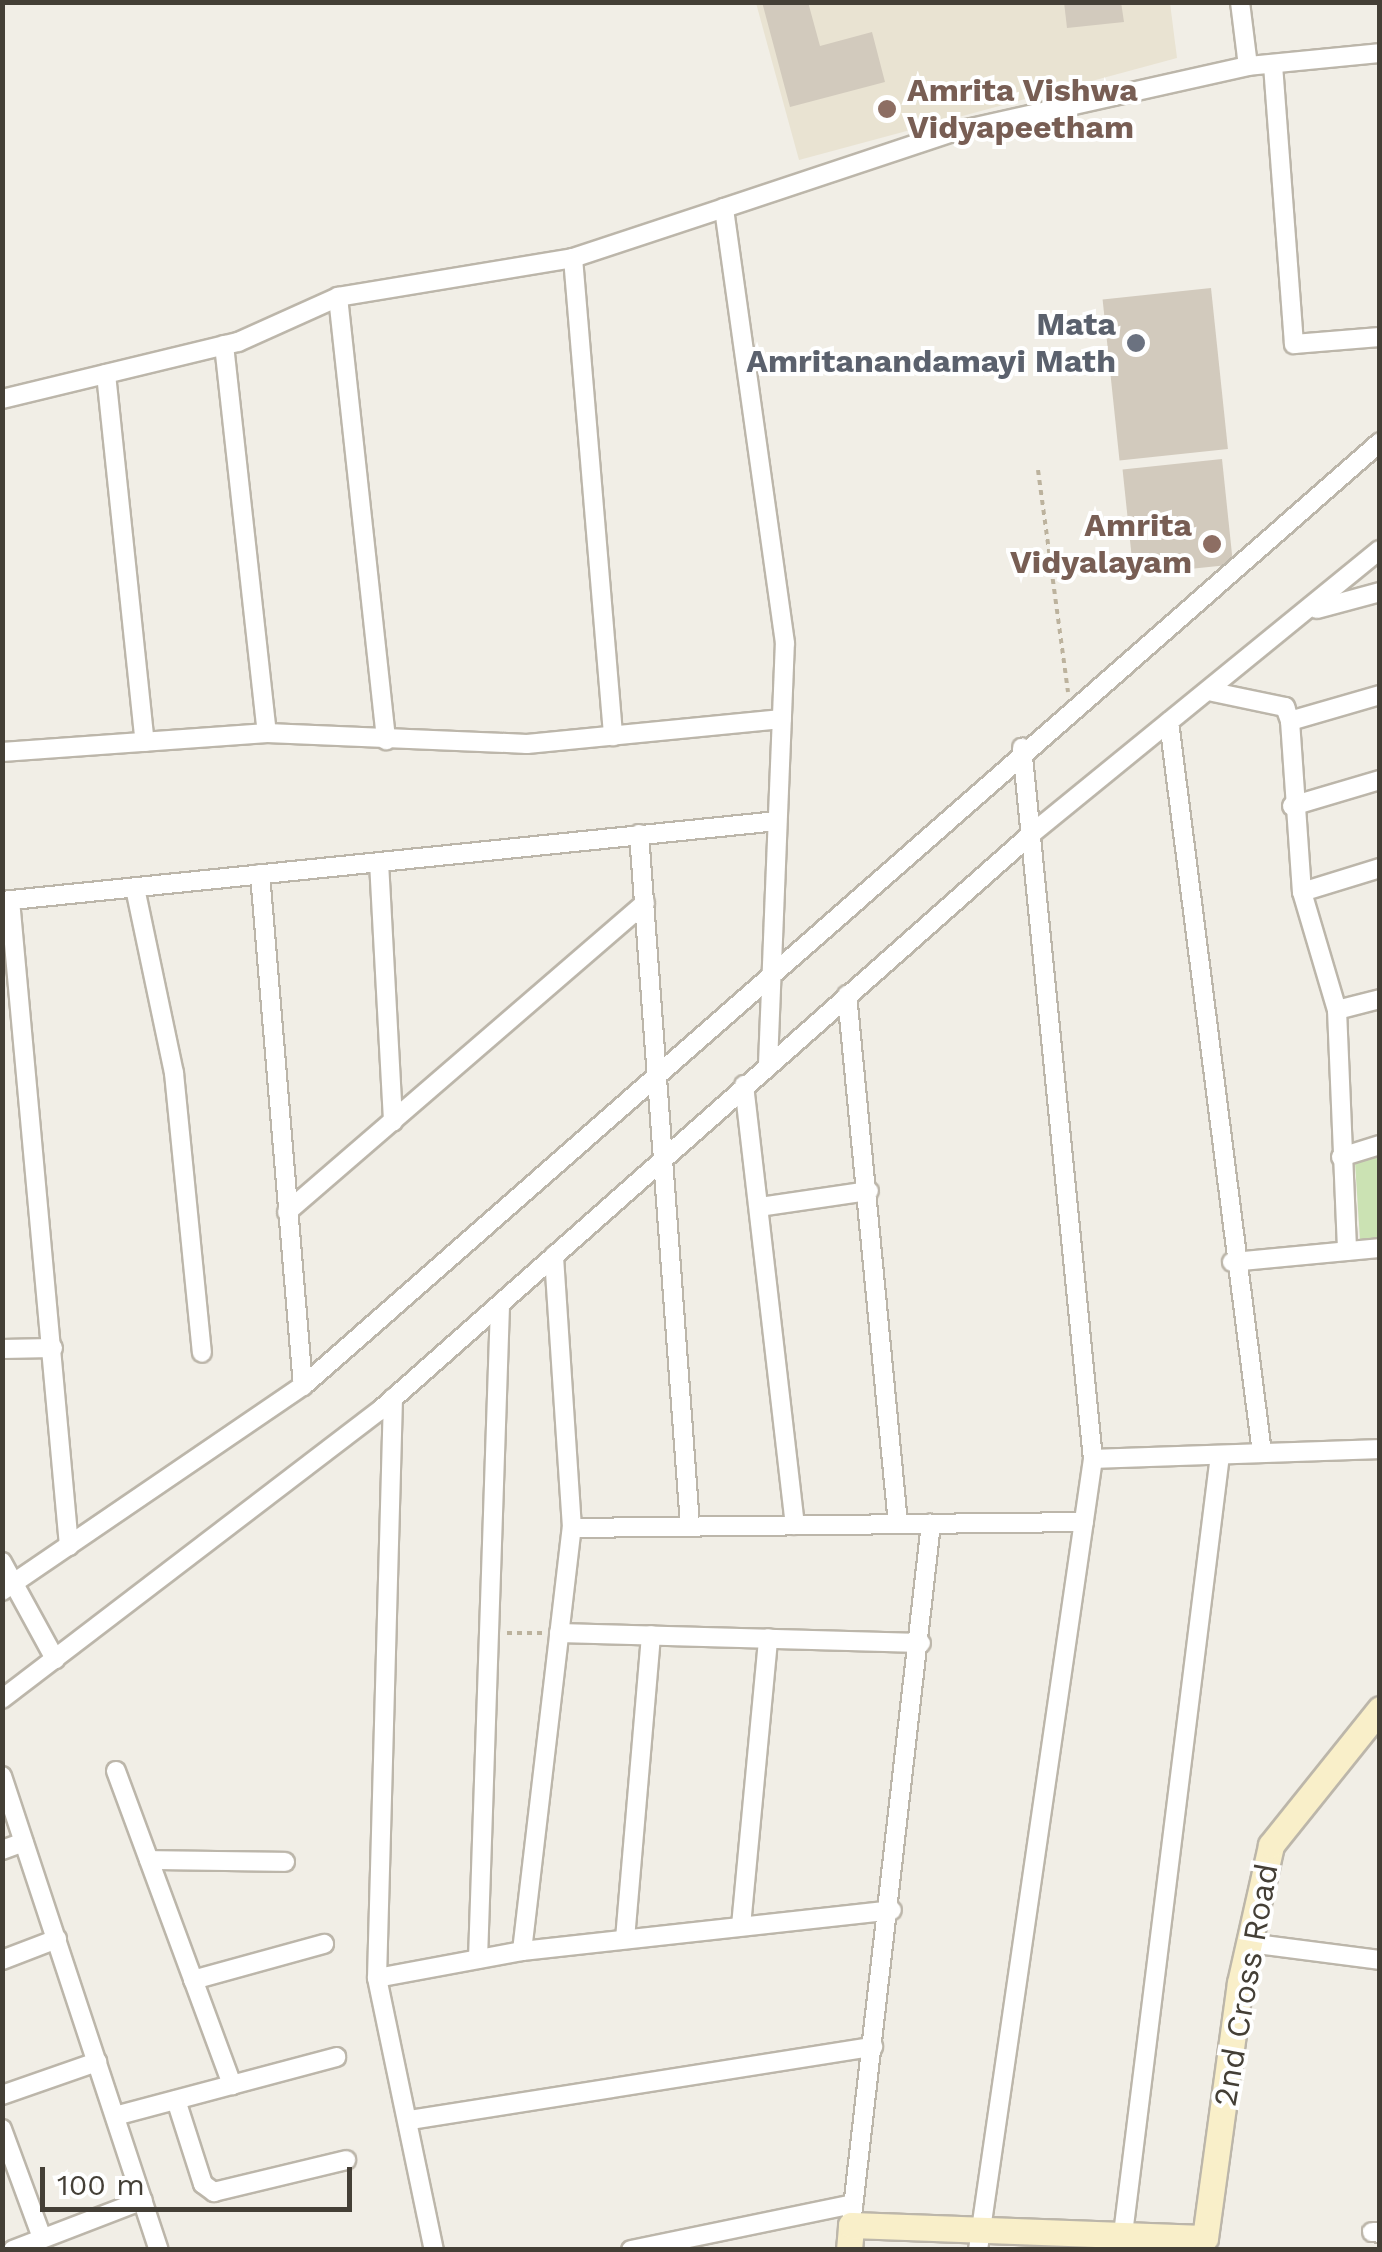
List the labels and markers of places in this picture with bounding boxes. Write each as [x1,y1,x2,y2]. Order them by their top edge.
place label: Amrita Vishwa Vidyapeetham [907,72,1139,147]
marker: Amrita Vishwa Vidyapeetham [876,98,898,120]
place label: Mata Amritanandamayi Math [746,306,1116,381]
marker: Mata Amritanandamayi Math [1125,332,1147,354]
place label: Amrita Vidyalayam [1010,507,1192,582]
marker: Amrita Vidyalayam [1201,533,1223,555]

